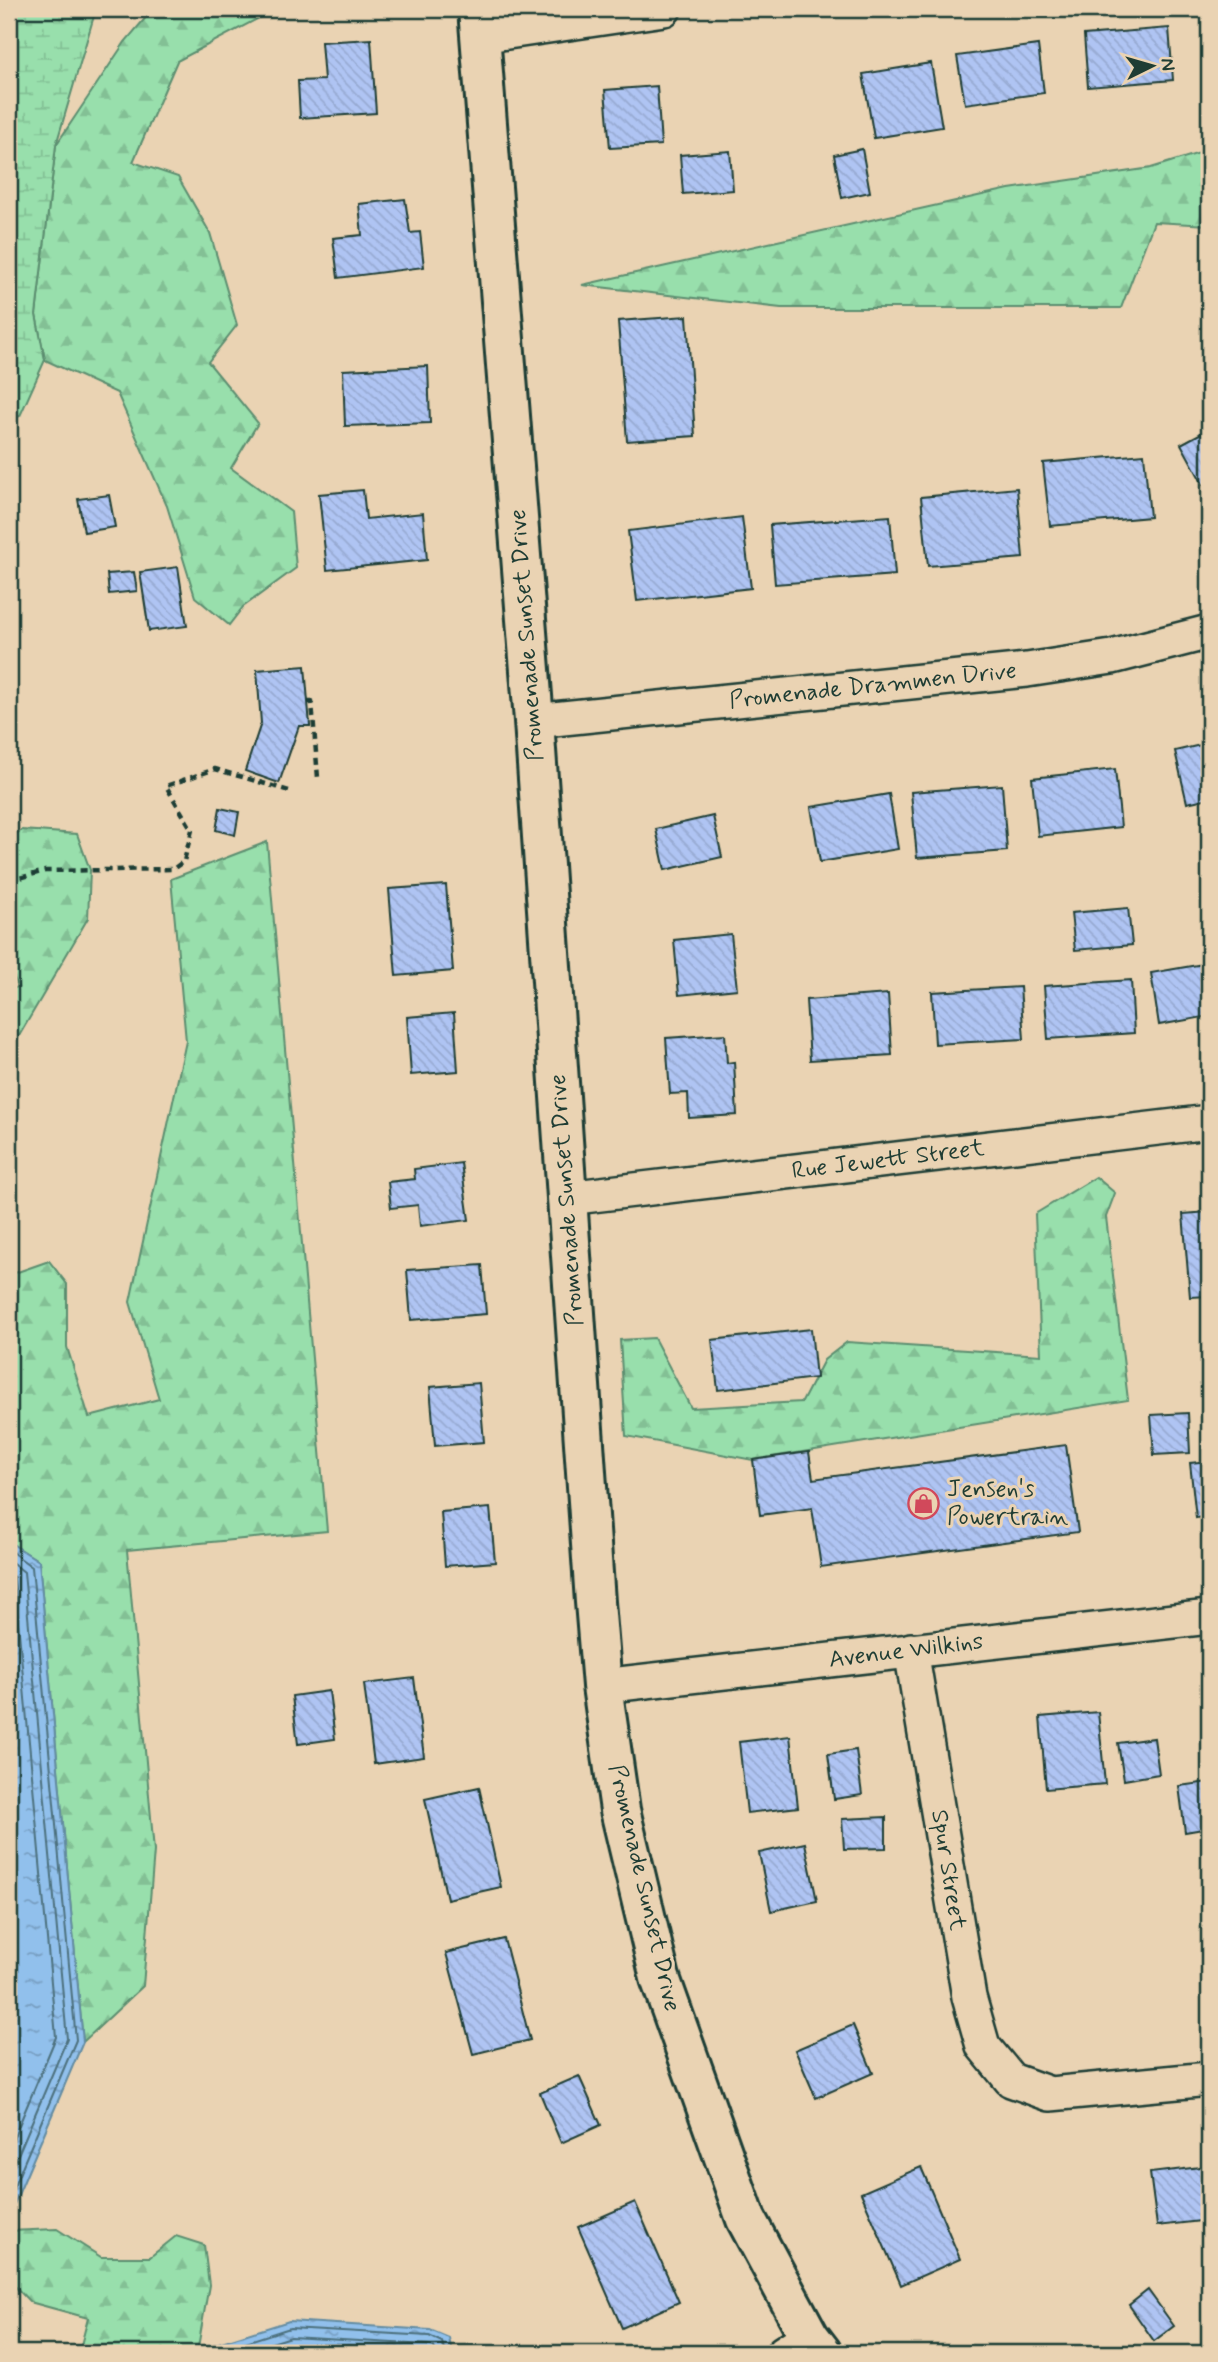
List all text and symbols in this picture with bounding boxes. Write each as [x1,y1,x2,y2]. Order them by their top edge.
north arrow [1116,32,1186,102]
text: N [1154,57,1180,72]
street label: Promenade Sunset Drive [503,508,551,762]
street label: Promenade Drammen Drive [728,655,1018,717]
street label: Promenade Sunset Drive [543,1073,591,1327]
street label: Rue Jewett Street [790,1133,986,1187]
place label: Jensen's Powertrain [947,1474,1069,1533]
shop icon: Jensen's Powertrain [907,1486,941,1520]
street label: Avenue Wilkins [827,1626,985,1676]
street label: Promenade Sunset Drive [601,1762,687,2014]
street label: Spur Street [923,1807,973,1933]

